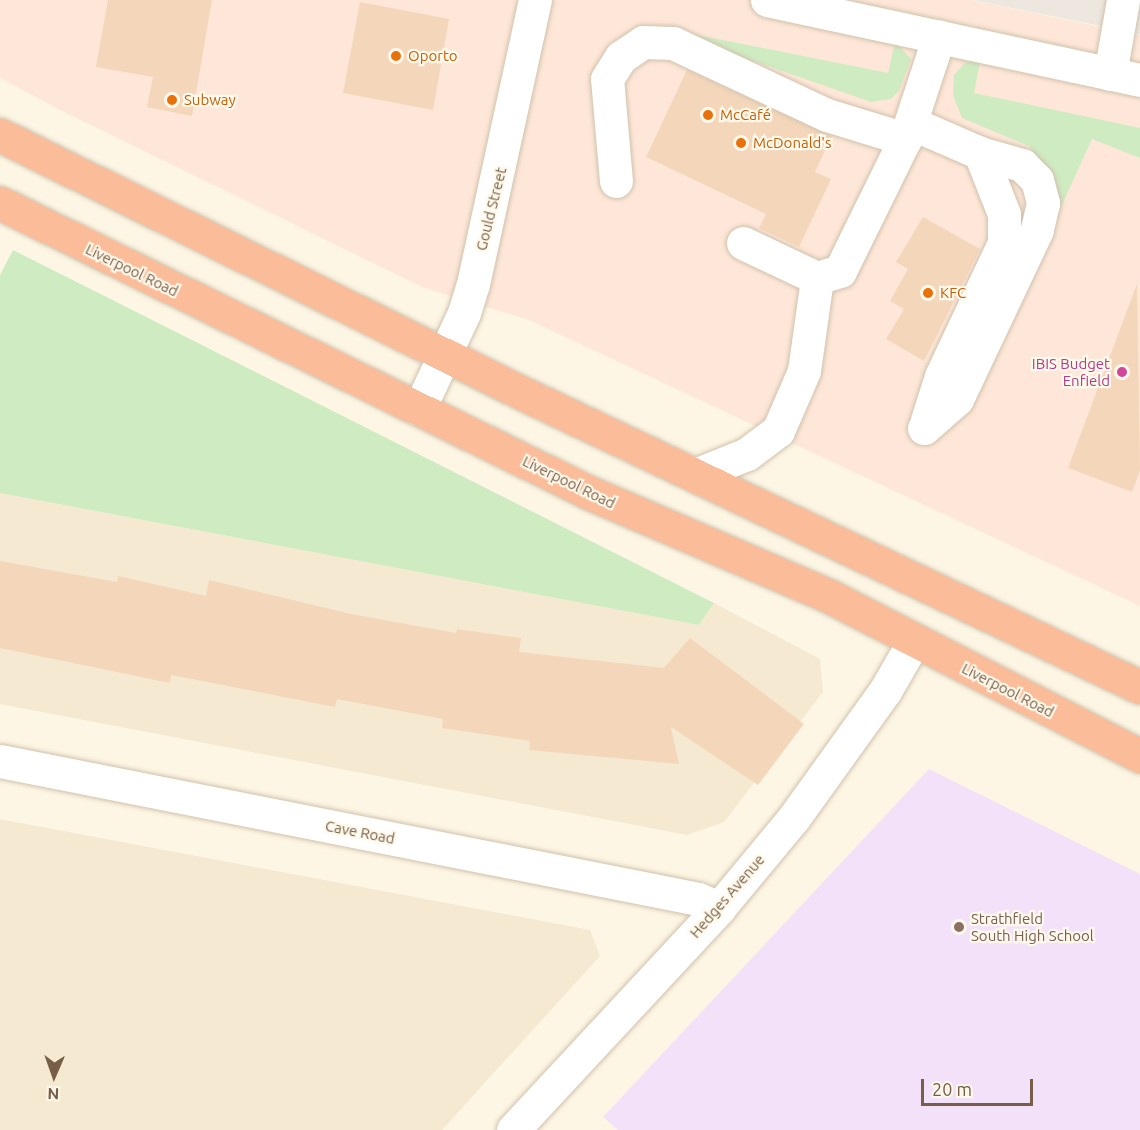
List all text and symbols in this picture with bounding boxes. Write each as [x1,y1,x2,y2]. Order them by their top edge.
place label: Oporto [408,47,458,65]
marker: Oporto [389,49,403,63]
place label: Subway [184,91,236,109]
marker: Subway [165,93,179,107]
place label: McCafé [720,106,771,124]
marker: McCafé [701,108,715,122]
place label: McDonald's [753,134,831,152]
marker: McDonald's [734,136,748,150]
street label: Gould Street [472,165,510,253]
street label: Liverpool Road [83,240,181,300]
place label: KFC [940,284,966,302]
marker: KFC [921,286,935,300]
place label: IBIS Budget Enfield [1032,354,1110,389]
marker: IBIS Budget Enfield [1115,365,1129,379]
street label: Liverpool Road [520,452,618,512]
street label: Liverpool Road [959,659,1057,721]
street label: Cave Road [324,816,396,848]
street label: Hedges Avenue [686,851,768,941]
place label: Strathfield South High School [971,909,1094,944]
marker: Strathfield South High School [952,920,966,934]
north arrow [24,1046,84,1106]
scale bar [924,1067,1036,1105]
text: 20 m [932,1079,972,1099]
text: N [47,1085,60,1103]

